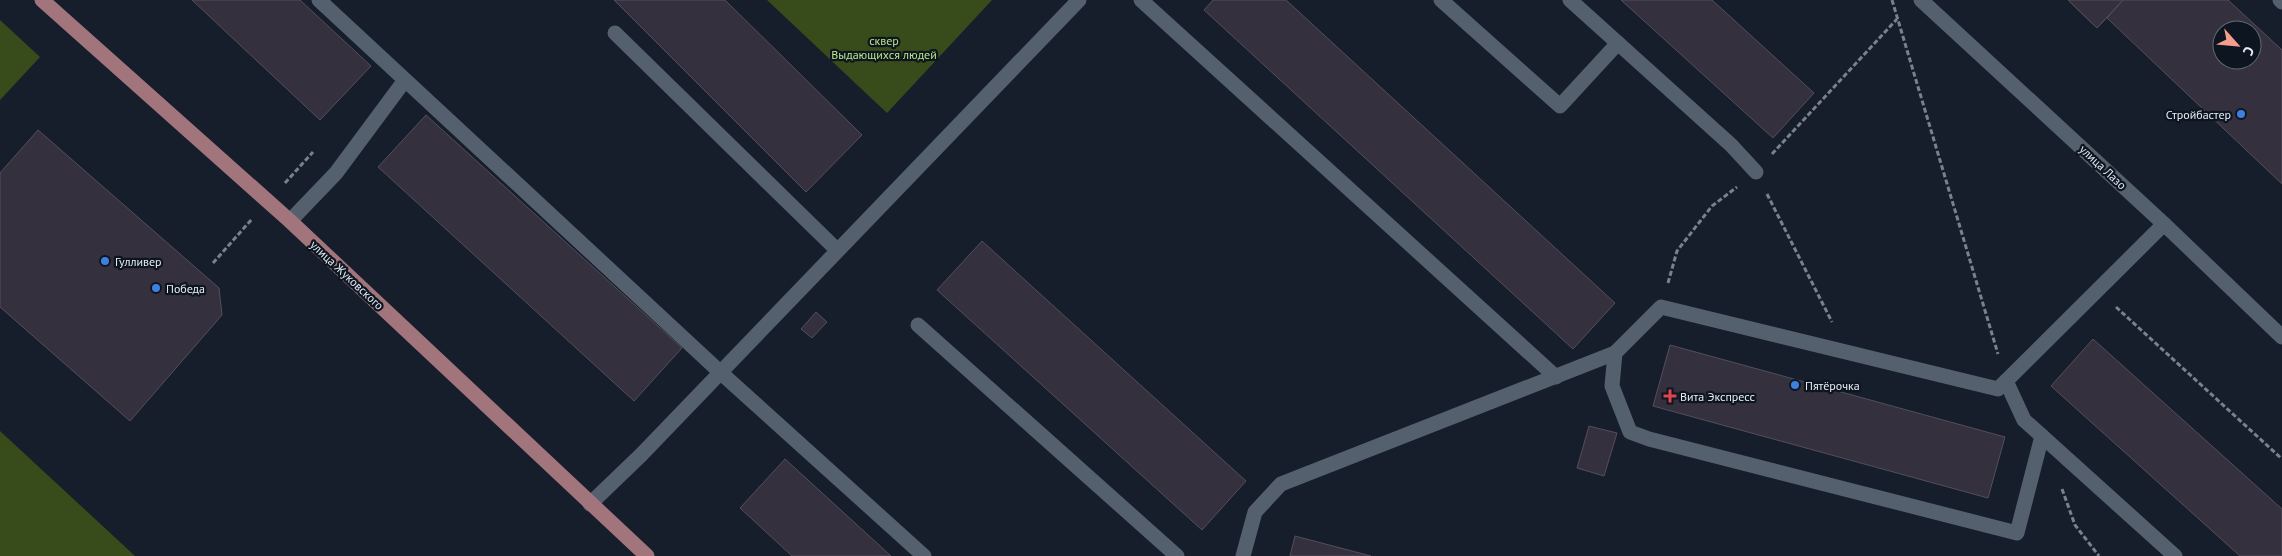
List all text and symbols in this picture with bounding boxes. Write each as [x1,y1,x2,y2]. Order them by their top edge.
north arrow [2212,20,2262,70]
park label: сквер Выдающихся людей [831,33,937,62]
text: С [2239,43,2258,59]
place label: Стройбастер [2166,107,2231,122]
marker: Стройбастер [2235,108,2247,120]
street label: улица Лазо [2076,141,2130,193]
street label: улица Жуковского [307,237,387,313]
place label: Гулливер [115,254,162,269]
marker: Гулливер [99,255,111,267]
place label: Победа [166,281,205,296]
marker: Победа [150,282,162,294]
place label: Пятёрочка [1805,378,1860,393]
marker: Пятёрочка [1789,379,1801,391]
place label: Вита Экспресс [1680,389,1755,404]
marker: Вита Экспресс [1664,390,1676,402]

